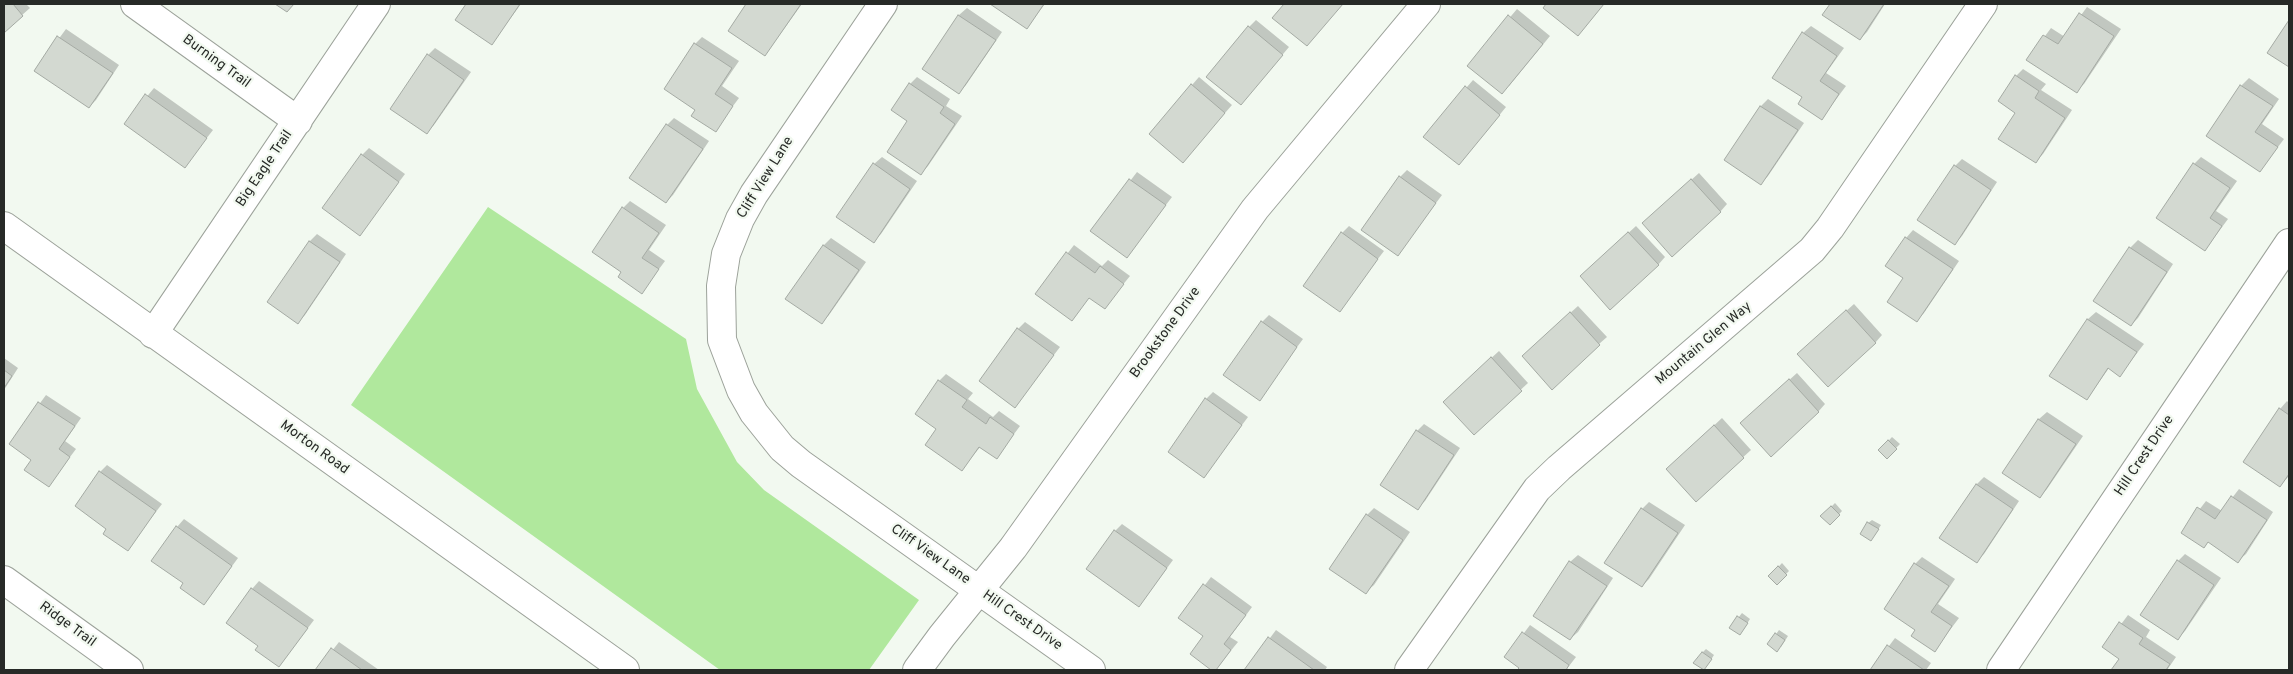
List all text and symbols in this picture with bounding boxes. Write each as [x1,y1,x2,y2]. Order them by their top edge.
street label: Burning Trail [179,32,253,92]
street label: Big Eagle Trail [233,127,297,211]
street label: Cliff View Lane [734,134,798,222]
street label: Brookstone Drive [1127,284,1205,382]
street label: Mountain Glen Way [1653,299,1755,389]
street label: Hill Crest Drive [2112,412,2178,500]
street label: Morton Road [276,417,352,479]
street label: Cliff View Lane [887,521,973,589]
street label: Hill Crest Drive [979,587,1065,655]
street label: Ridge Trail [35,599,99,651]

